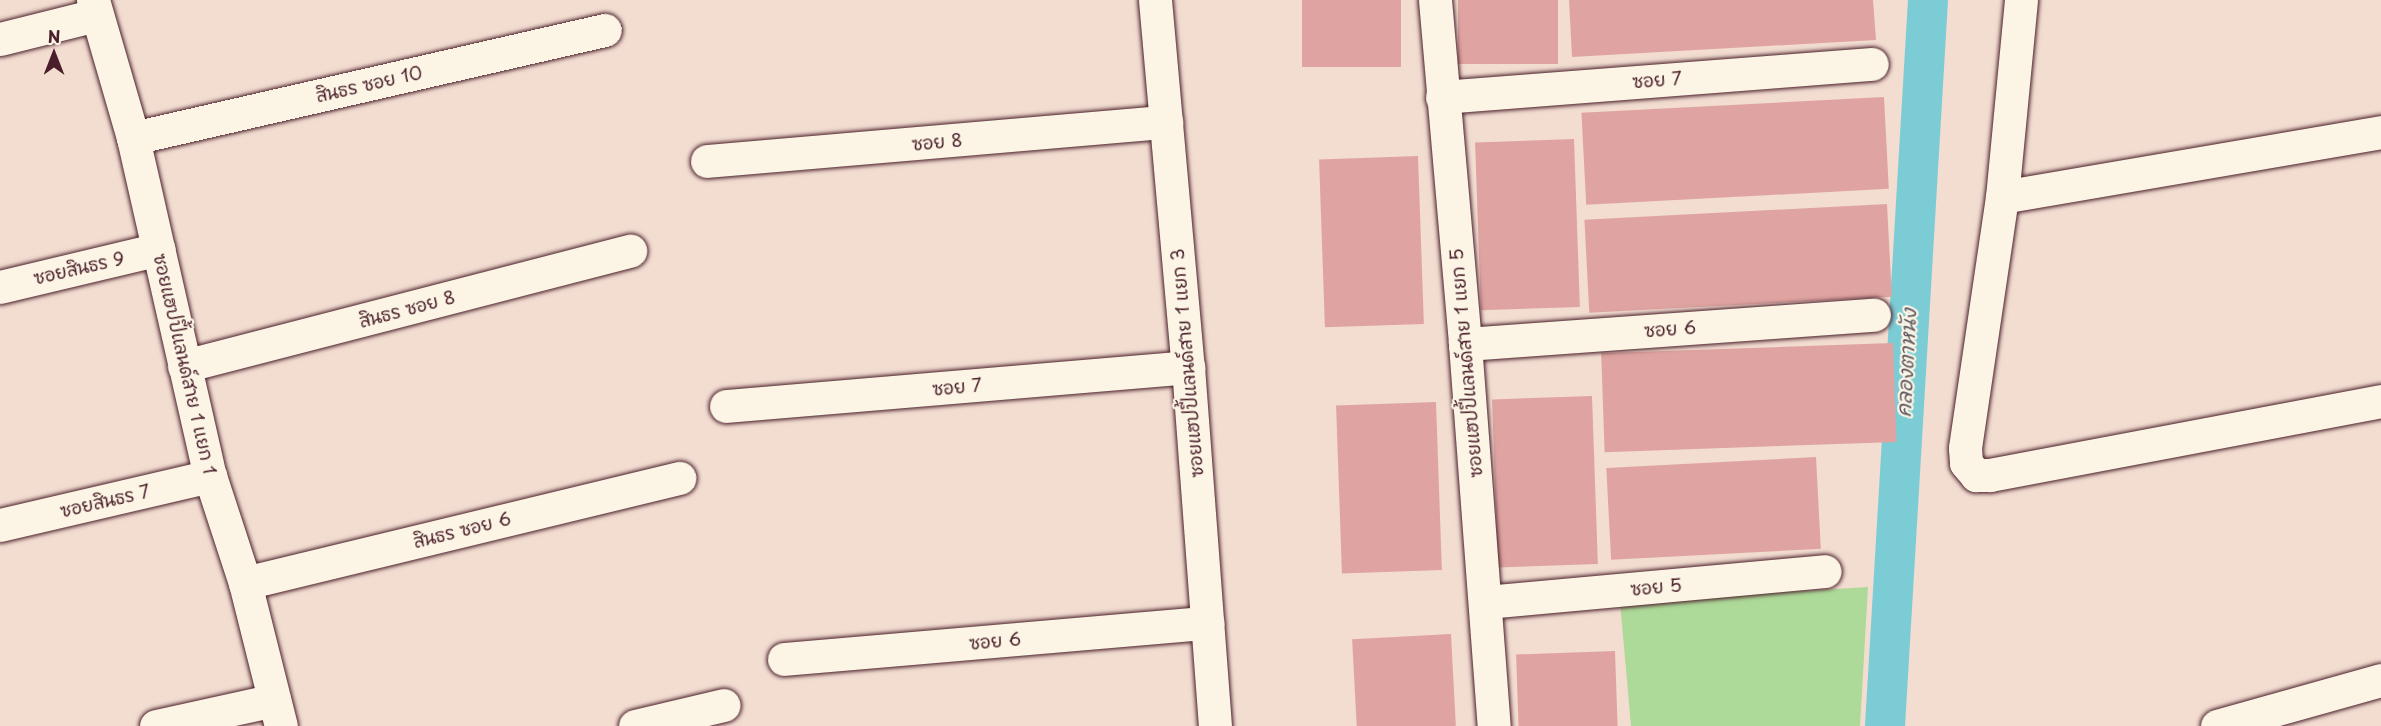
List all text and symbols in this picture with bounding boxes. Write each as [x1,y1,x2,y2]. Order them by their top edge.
north arrow [24,24,84,84]
text: N [48,24,60,48]
street label: สินธร ซอย 10 [314,61,424,107]
street label: ซอย 7 [1631,67,1683,93]
street label: ซอย 8 [911,129,963,155]
street label: ซอยสินธร 9 [32,247,126,289]
street label: ซอยแฮปปี้แลนด์สาย 1 แยก 3 [1166,247,1208,479]
street label: ซอยแฮปปี้แลนด์สาย 1 แยก 5 [1445,247,1487,479]
street label: ซอยแฮปปี้แลนด์สาย 1 แยก 1 [149,251,221,477]
street label: สินธร ซอย 8 [357,286,457,332]
water label: คลองตาหนัง [1891,308,1921,418]
street label: ซอย 6 [1643,316,1697,342]
street label: ซอย 7 [931,374,983,400]
street label: ซอยสินธร 7 [58,480,152,522]
street label: สินธร ซอย 6 [411,507,513,553]
street label: ซอย 5 [1630,574,1682,600]
street label: ซอย 6 [968,628,1022,654]

